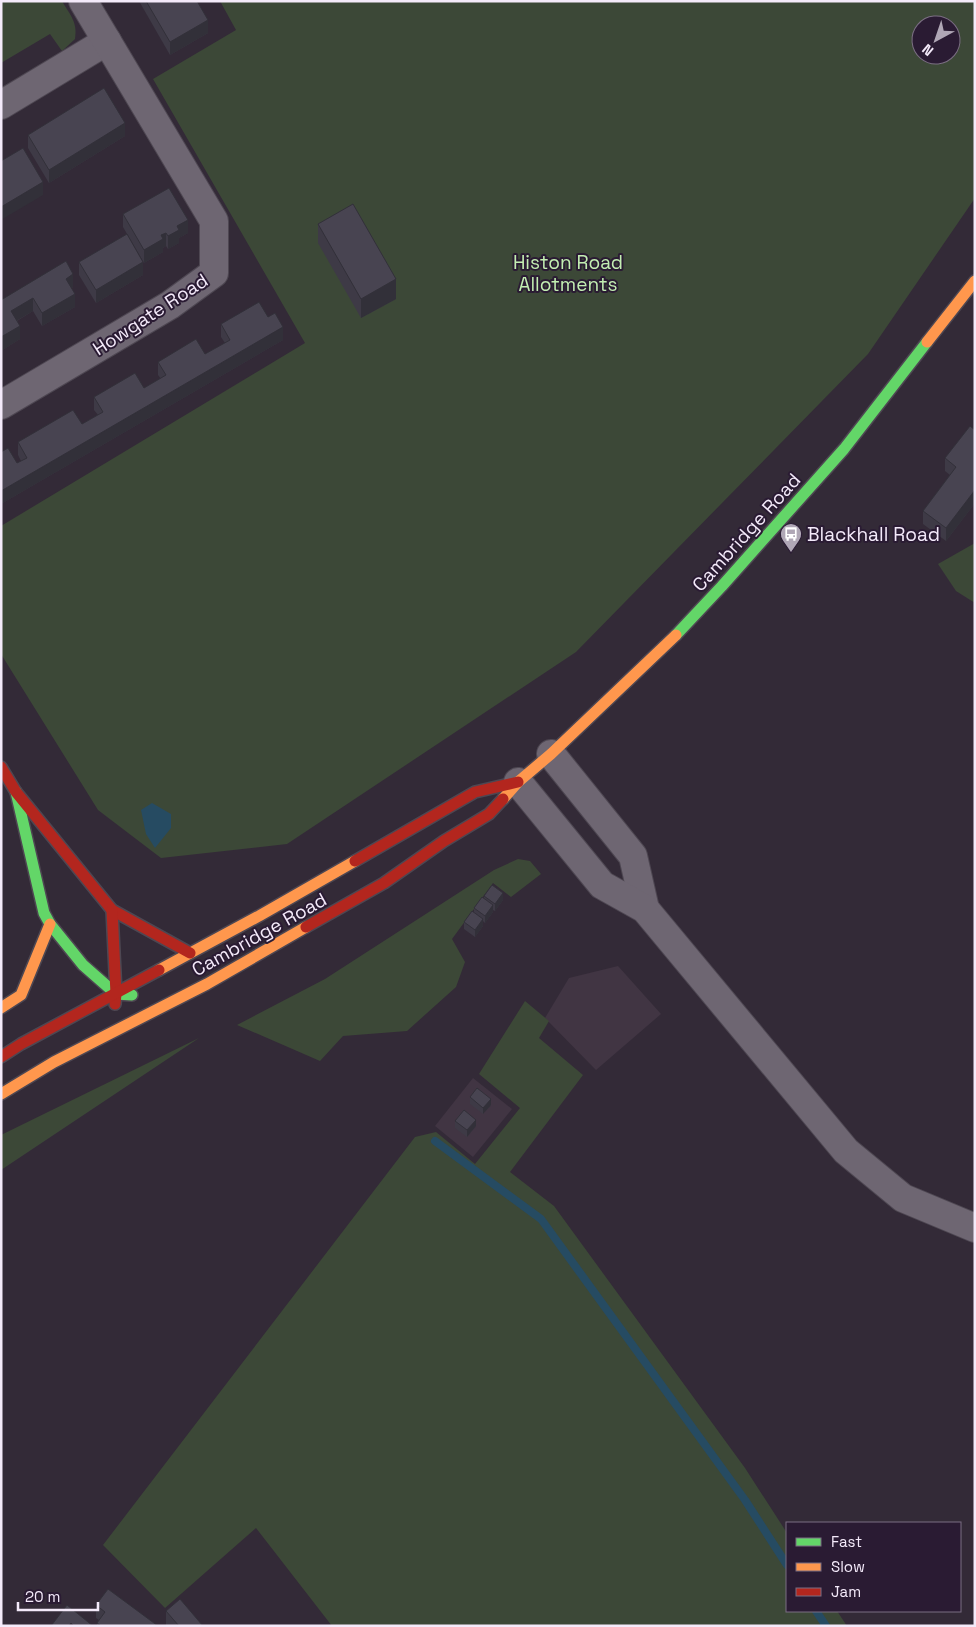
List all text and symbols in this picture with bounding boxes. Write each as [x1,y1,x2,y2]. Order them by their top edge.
north arrow [911,15,961,65]
text: N [918,40,937,60]
park label: Histon Road Allotments [513,250,623,297]
street label: Howgate Road [88,268,213,361]
street label: Cambridge Road [687,468,806,597]
bus stop icon: Blackhall Road [779,522,803,553]
place label: Blackhall Road [807,522,940,547]
street label: Cambridge Road [187,887,331,982]
legend [786,1522,961,1612]
text: Fast [831,1532,862,1551]
text: Slow [831,1557,865,1576]
scale bar [18,1580,98,1612]
text: Jam [831,1582,861,1601]
text: 20 m [25,1587,60,1606]

